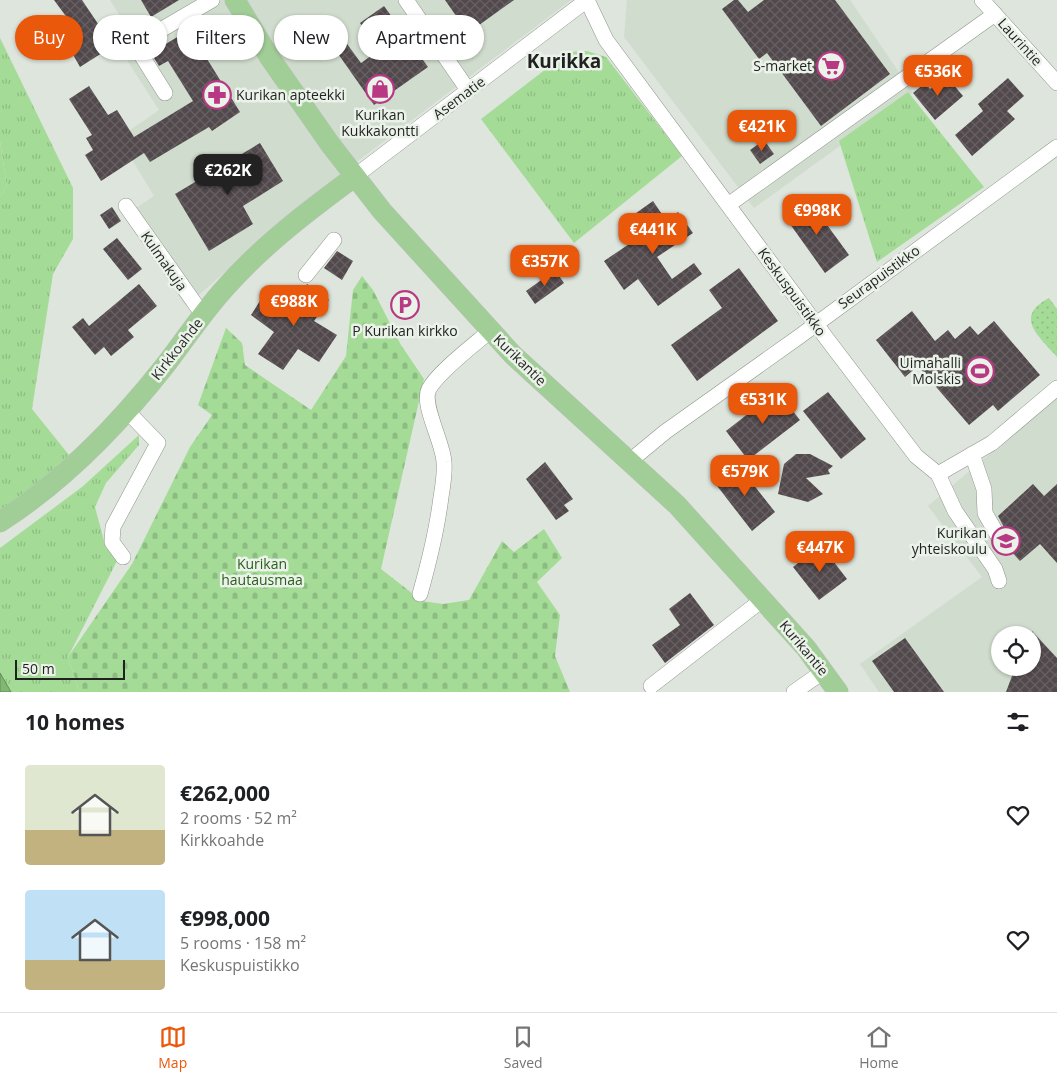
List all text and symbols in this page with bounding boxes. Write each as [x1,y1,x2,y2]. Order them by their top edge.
street label: Laurintie [994,14,1047,70]
chip: Buy [15,15,83,60]
chip: Rent [93,15,167,60]
chip: Filters [177,15,264,60]
chip: New [274,15,348,60]
chip: Apartment [358,15,484,60]
district label: Kurikka [527,48,601,74]
supermarket icon: S-market [816,51,846,81]
pin: €536K [903,54,973,97]
place label: S-market [753,56,812,75]
text: €536K [914,60,962,82]
street label: Asematie [429,72,489,123]
shop icon: Kurikan Kukkakontti [365,74,395,104]
pharmacy icon: Kurikan apteekki [202,80,232,110]
place label: Kurikan apteekki [236,85,345,104]
place label: Kurikan Kukkakontti [341,105,419,140]
pin: €421K [727,110,797,152]
text: €421K [738,115,786,137]
pin: €262K [193,154,263,196]
text: €262K [204,159,252,181]
pin: €998K [782,194,852,236]
text: €998K [793,199,841,221]
pin: €441K [618,212,688,255]
text: €441K [629,218,677,240]
street label: Kulmakuja [137,227,192,294]
street label: Seurapuistikko [834,241,923,313]
pin: €357K [510,244,580,287]
street label: Keskuspuistikko [754,244,831,340]
text: €357K [521,250,569,272]
pin: €988K [259,284,329,327]
text: €988K [270,290,318,312]
parking icon: P Kurikan kirkko [390,290,420,320]
street label: Kirkkoahde [146,314,207,384]
place label: P Kurikan kirkko [352,321,458,340]
street label: Kurikantie [490,330,551,390]
place label: Uimahalli Molskis [900,353,961,388]
sports icon: Uimahalli Molskis [965,356,995,386]
pin: €531K [728,382,798,425]
text: €531K [739,388,787,410]
pin: €579K [710,454,780,497]
text: €579K [721,460,769,482]
place label: Kurikan yhteiskoulu [912,523,987,558]
school or university icon: Kurikan yhteiskoulu [991,526,1021,556]
pin: €447K [785,530,855,573]
text: €447K [796,536,844,558]
park label: Kurikan hautausmaa [221,554,303,589]
street label: Kurikantie [776,616,833,679]
map controls [991,626,1041,676]
button: locate [991,626,1041,676]
scale bar [15,657,125,680]
text: 50 m [22,659,55,678]
text: 10 homes [25,708,125,736]
icon: filters [1004,708,1032,736]
text: €262,000 [180,779,270,807]
icon: home [65,785,125,845]
icon: heart [1004,801,1032,829]
text: 2 rooms · 52 m² [180,807,297,829]
text: Kirkkoahde [180,829,264,851]
text: €998,000 [180,904,270,932]
icon: home [65,910,125,970]
icon: heart [1004,926,1032,954]
text: 5 rooms · 158 m² [180,932,306,954]
text: Keskuspuistikko [180,954,300,976]
tab: Map [158,1023,187,1072]
tab: Saved [504,1023,543,1072]
tab: Home [859,1023,899,1072]

